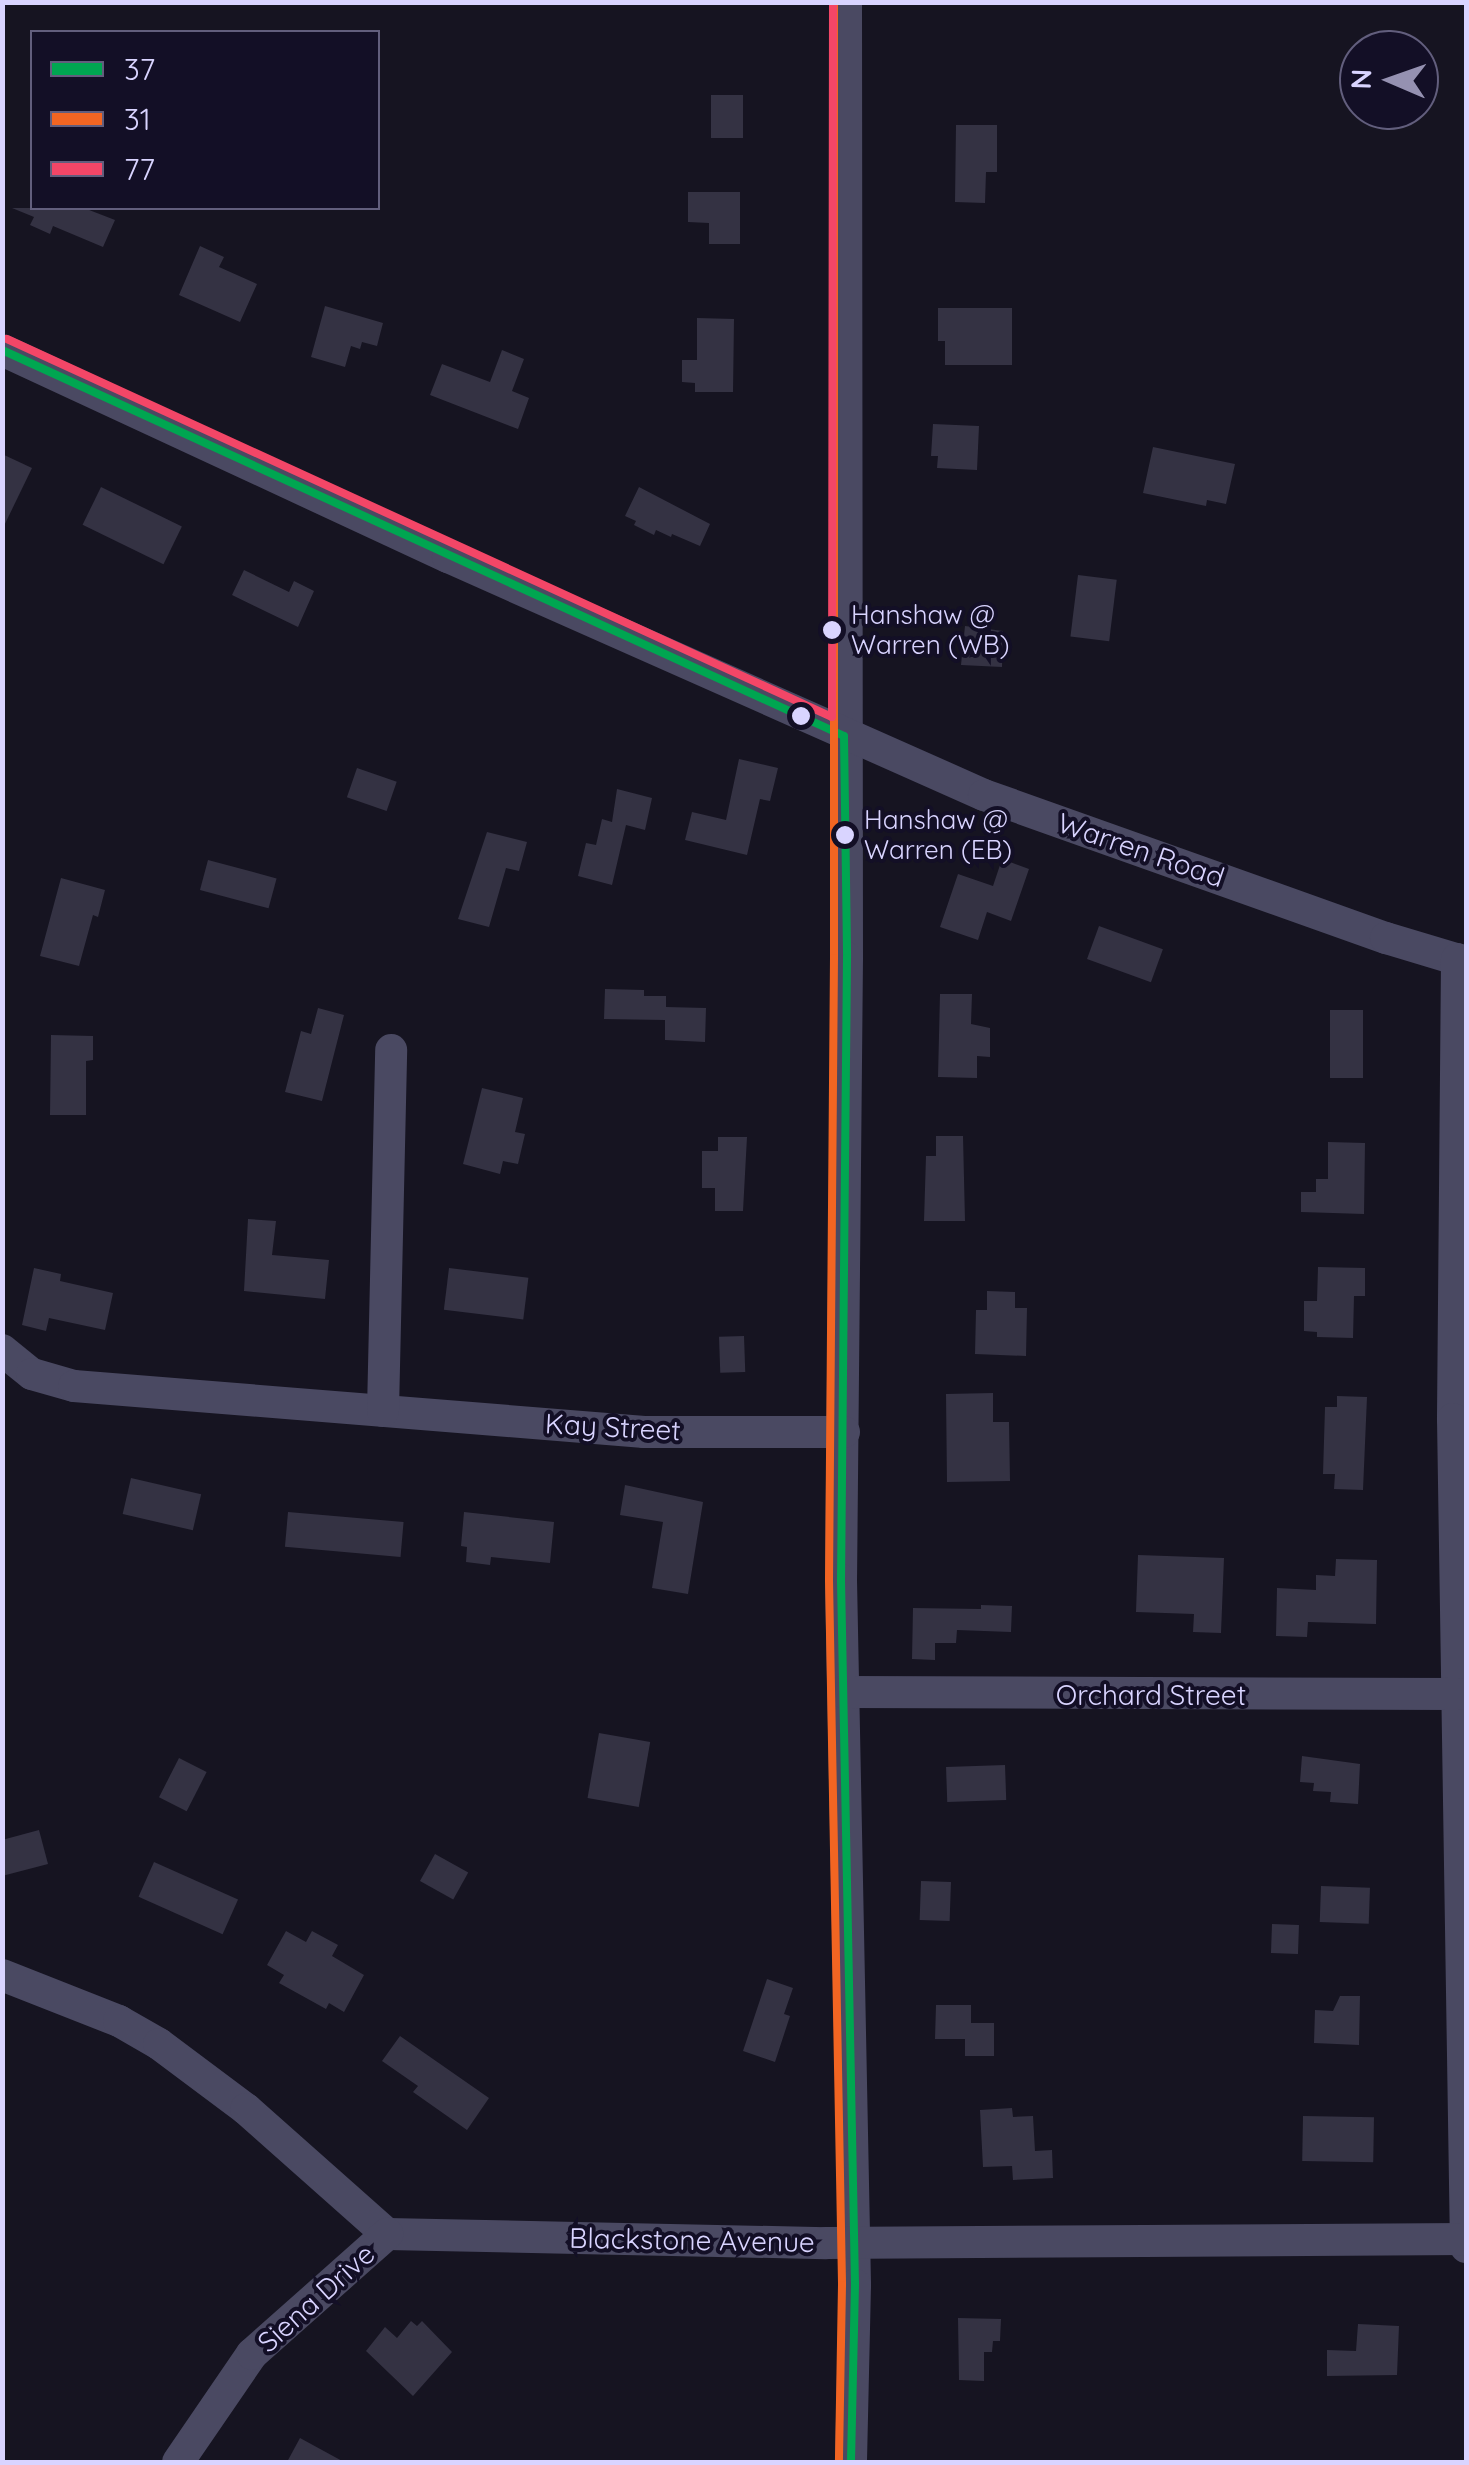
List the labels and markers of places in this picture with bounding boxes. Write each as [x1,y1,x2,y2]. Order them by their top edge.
place label: Hanshaw @ Warren (WB) [851,599,1009,660]
marker: Hanshaw @ Warren (WB) [822,620,842,640]
unlabelled marker [791,706,811,726]
place label: Hanshaw @ Warren (EB) [864,804,1012,866]
marker: Hanshaw @ Warren (EB) [835,825,855,845]

